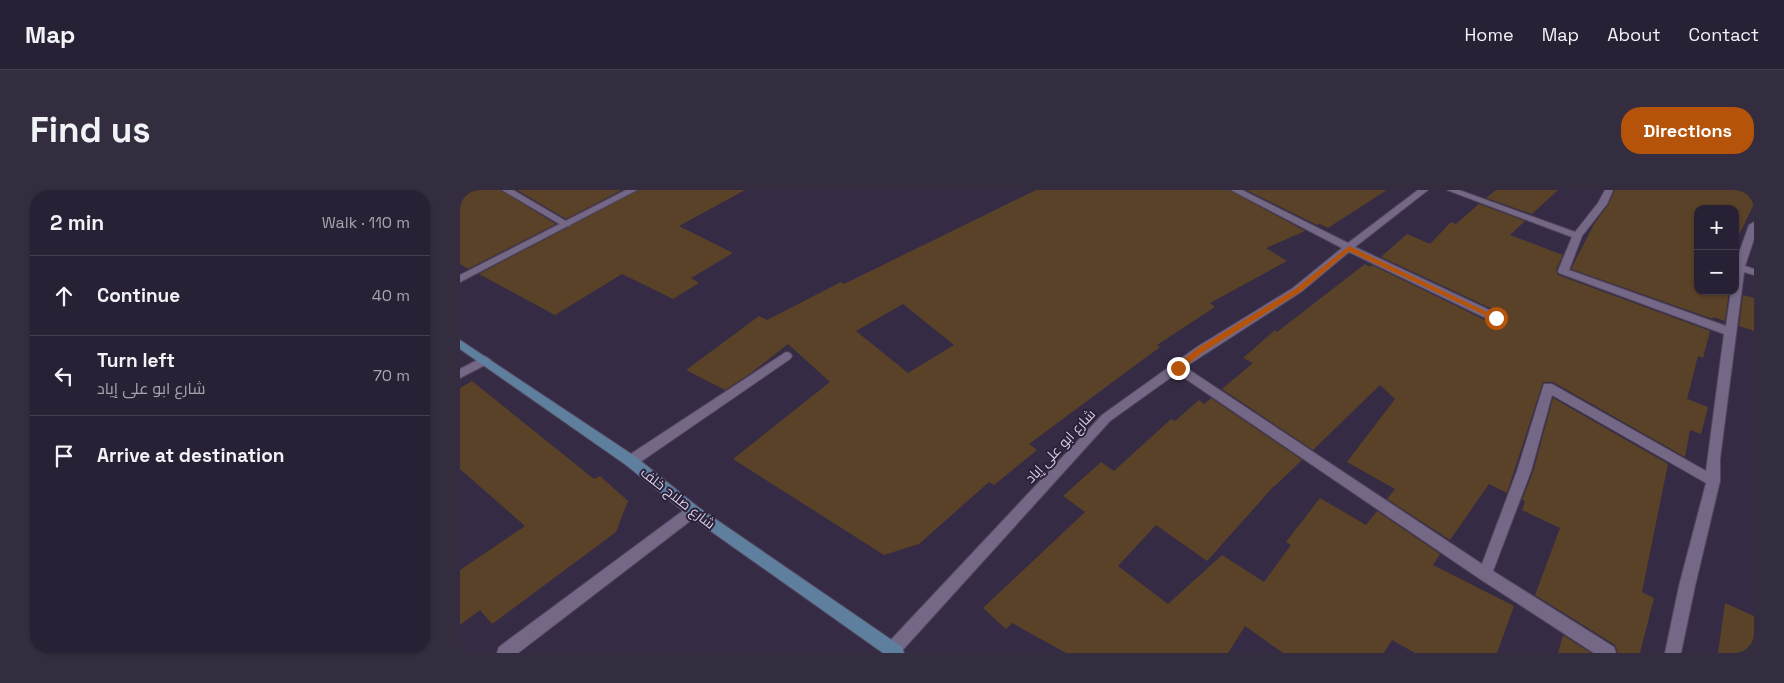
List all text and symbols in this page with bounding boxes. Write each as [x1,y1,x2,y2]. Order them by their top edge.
text: Map [25,19,75,50]
text: Home [1465,23,1514,46]
text: Map [1542,23,1579,46]
text: About [1607,23,1661,46]
text: Contact [1689,23,1759,46]
button: Directions [1621,107,1754,154]
text: Find us [30,108,151,152]
map controls [1694,205,1739,295]
button: + [1694,205,1739,250]
text: 2 min [50,209,104,236]
text: Walk · 110 m [322,212,410,233]
button: − [1694,250,1739,295]
icon: ahead [50,282,78,310]
text: Continue [97,283,180,308]
text: 40 m [372,285,410,306]
route start [1485,307,1508,330]
text: Turn left [97,348,175,373]
route end [1167,357,1190,380]
icon: left [50,362,78,390]
text: 70 m [373,365,410,386]
text: شارع ابو على إياد [97,378,205,399]
street label: شارع ابو على إياد [1021,405,1099,487]
icon: arrive [50,442,78,470]
text: Arrive at destination [97,443,285,468]
street label: شارع صلاح خلف [637,463,719,533]

